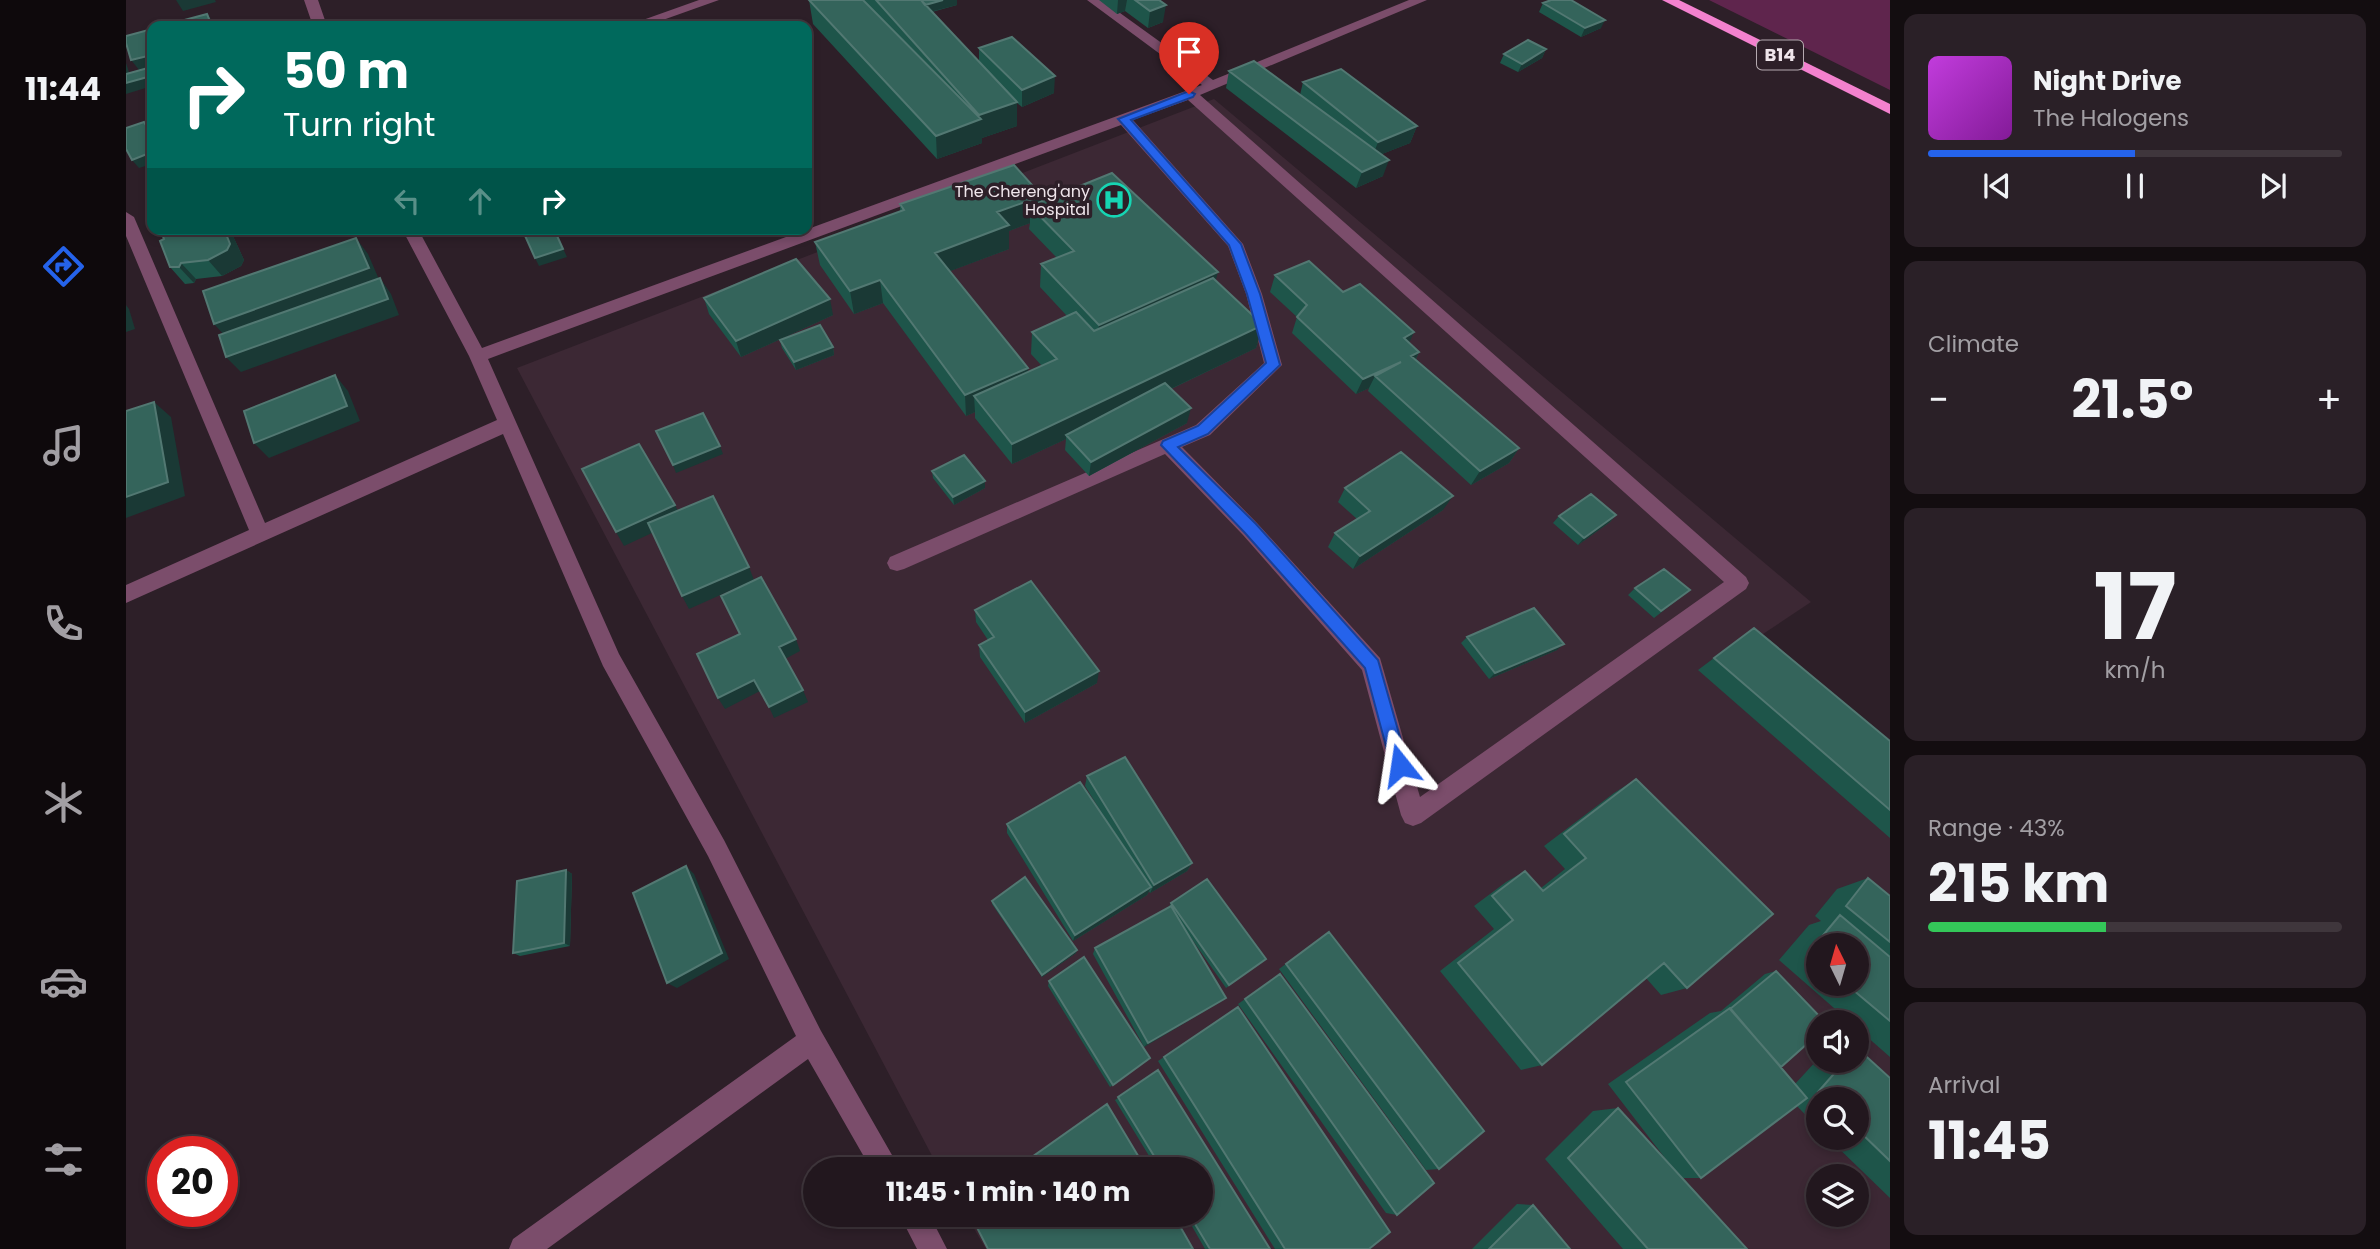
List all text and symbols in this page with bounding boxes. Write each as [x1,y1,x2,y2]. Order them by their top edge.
pin [1159,22,1219,94]
icon: arrive [1170,33,1208,71]
text: 50 m [283,37,409,105]
road number: B14 [1757,40,1803,70]
icon: right [168,49,259,140]
text: Night Drive [2033,63,2181,99]
text: 11:44 [25,66,101,111]
text: Turn right [283,102,435,147]
text: The Halogens [2033,102,2189,134]
icon: previous [1978,167,2016,205]
icon: pause [2116,167,2154,205]
icon: next [2254,167,2292,205]
place label: The Chereng'any Hospital [955,180,1090,221]
hospital icon: The Chereng'any Hospital [1095,181,1133,219]
icon: left [388,182,426,220]
icon: ahead [461,182,499,220]
icon: right [534,182,572,220]
icon: directions [39,242,88,291]
text: Climate [1928,328,2019,360]
text: 21.5° [2072,363,2193,436]
text: − [1928,373,1949,426]
text: + [2316,373,2342,426]
icon: music [39,421,88,470]
text: 17 [2094,543,2176,671]
icon: phone [39,599,88,648]
text: km/h [2104,654,2166,686]
position arrow [1363,728,1437,802]
icon: climate [39,778,88,827]
text: Range · 43% [1928,812,2065,844]
text: 215 km [1928,847,2109,920]
north arrow [1806,933,1869,996]
map controls [1806,933,1869,1227]
icon: car [39,957,88,1006]
button: sound [1806,1010,1869,1073]
text: Arrival [1928,1069,2000,1101]
button: search [1806,1087,1869,1150]
text: 11:45 [1928,1104,2051,1177]
icon: filters [39,1135,88,1184]
speed limit sign: 20 [147,1136,238,1227]
button: layers [1806,1164,1869,1227]
text: 11:45 · 1 min · 140 m [886,1174,1130,1210]

